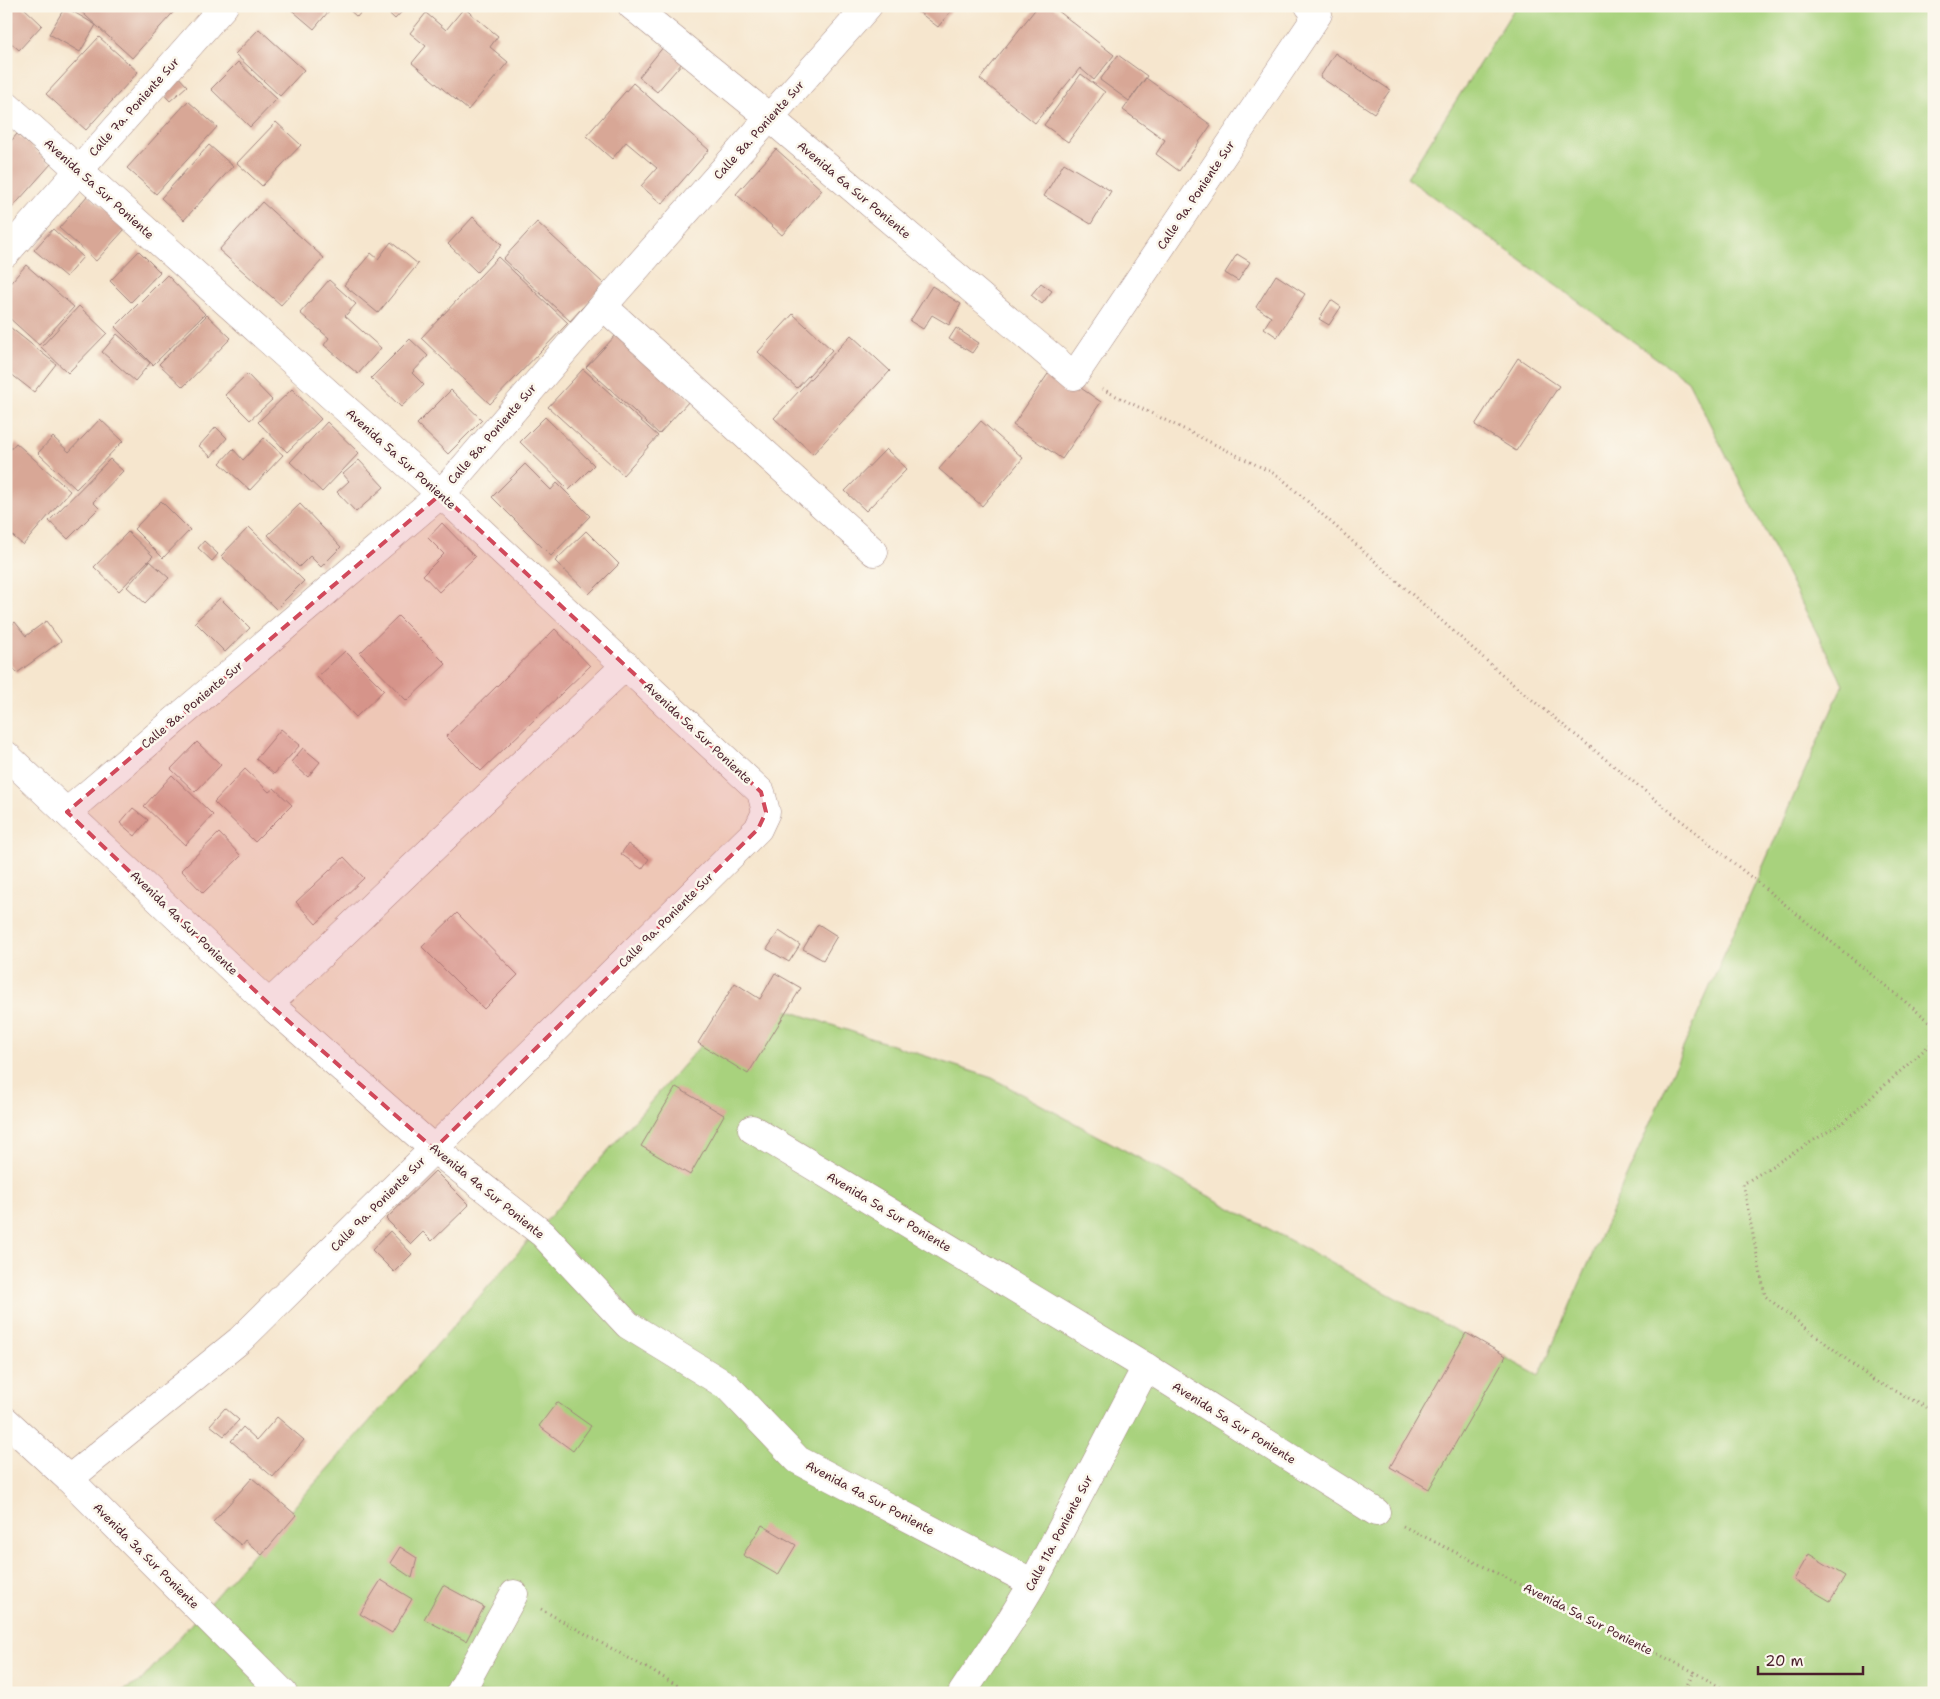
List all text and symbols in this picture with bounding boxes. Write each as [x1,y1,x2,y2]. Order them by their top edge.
street label: Calle 7a. Poniente Sur [85,54,183,160]
street label: Calle 8a. Poniente Sur [710,77,808,183]
street label: Avenida 5a Sur Poniente [41,135,158,243]
street label: Calle 9a. Poniente Sur [1154,137,1239,253]
street label: Avenida 6a Sur Poniente [794,138,914,242]
street label: Calle 8a. Poniente Sur [444,380,540,488]
street label: Avenida 5a Sur Poniente [343,405,460,513]
street label: Calle 8a. Poniente Sur [138,657,246,752]
street label: Avenida 5a Sur Poniente [640,678,756,788]
street label: Avenida 4a Sur Poniente [127,867,241,979]
street label: Calle 9a. Poniente Sur [615,869,717,971]
street label: Avenida 4a Sur Poniente [426,1140,548,1243]
street label: Calle 9a. Poniente Sur [327,1153,429,1255]
street label: Avenida 5a Sur Poniente [824,1168,955,1256]
street label: Avenida 5a Sur Poniente [1169,1378,1299,1468]
street label: Avenida 4a Sur Poniente [803,1457,937,1539]
street label: Calle 11a. Poniente Sur [1022,1472,1097,1594]
street label: Avenida 3a Sur Poniente [90,1500,203,1613]
street label: Avenida 5a Sur Poniente [1521,1579,1655,1659]
scale bar [1758,1644,1862,1676]
text: 20 m [1765,1651,1804,1671]

